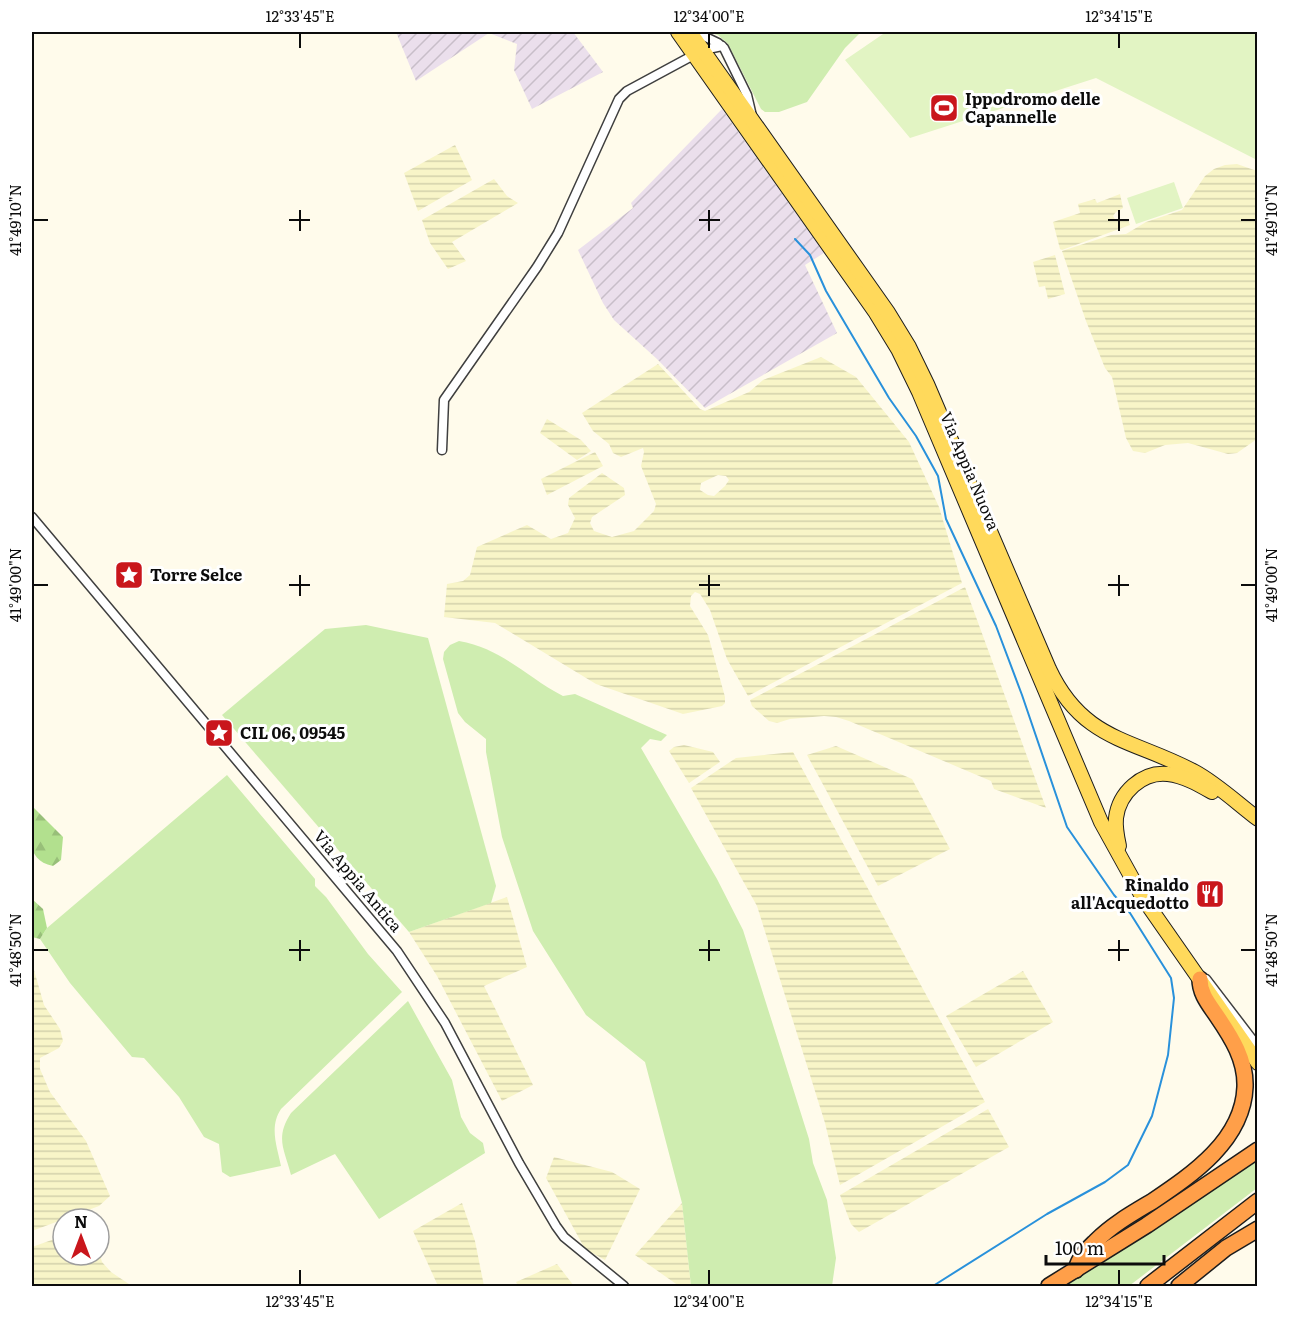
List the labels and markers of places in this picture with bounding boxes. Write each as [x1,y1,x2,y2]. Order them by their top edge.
place label: Ippodromo delle Capannelle [965,86,1100,128]
sports icon: Ippodromo delle Capannelle [928,92,960,124]
place icon: Torre Selce [113,559,145,591]
place label: Torre Selce [150,562,242,586]
place icon: CIL 06, 09545 [203,717,235,749]
place label: CIL 06, 09545 [240,720,346,744]
place label: Rinaldo all'Acquedotto [1071,872,1189,914]
restaurant icon: Rinaldo all'Acquedotto [1194,878,1226,910]

